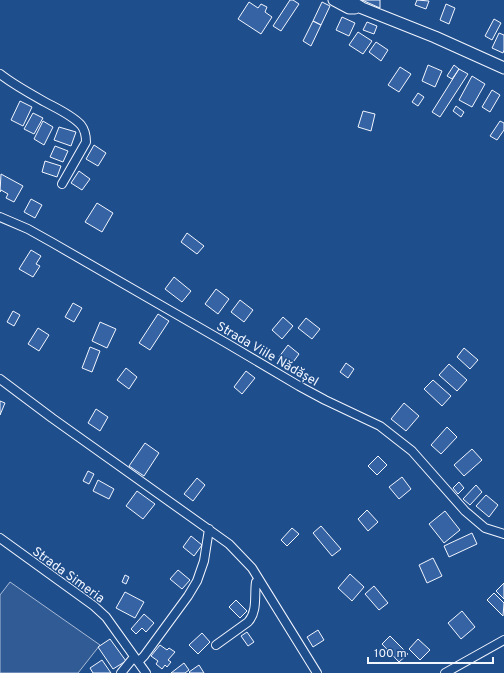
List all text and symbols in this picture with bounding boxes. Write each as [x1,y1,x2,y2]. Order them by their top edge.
street label: Strada Viile Nădășel [213,319,321,390]
street label: Strada Simeria [28,544,107,607]
scale bar [368,639,493,665]
text: 100 m [374,646,407,662]

